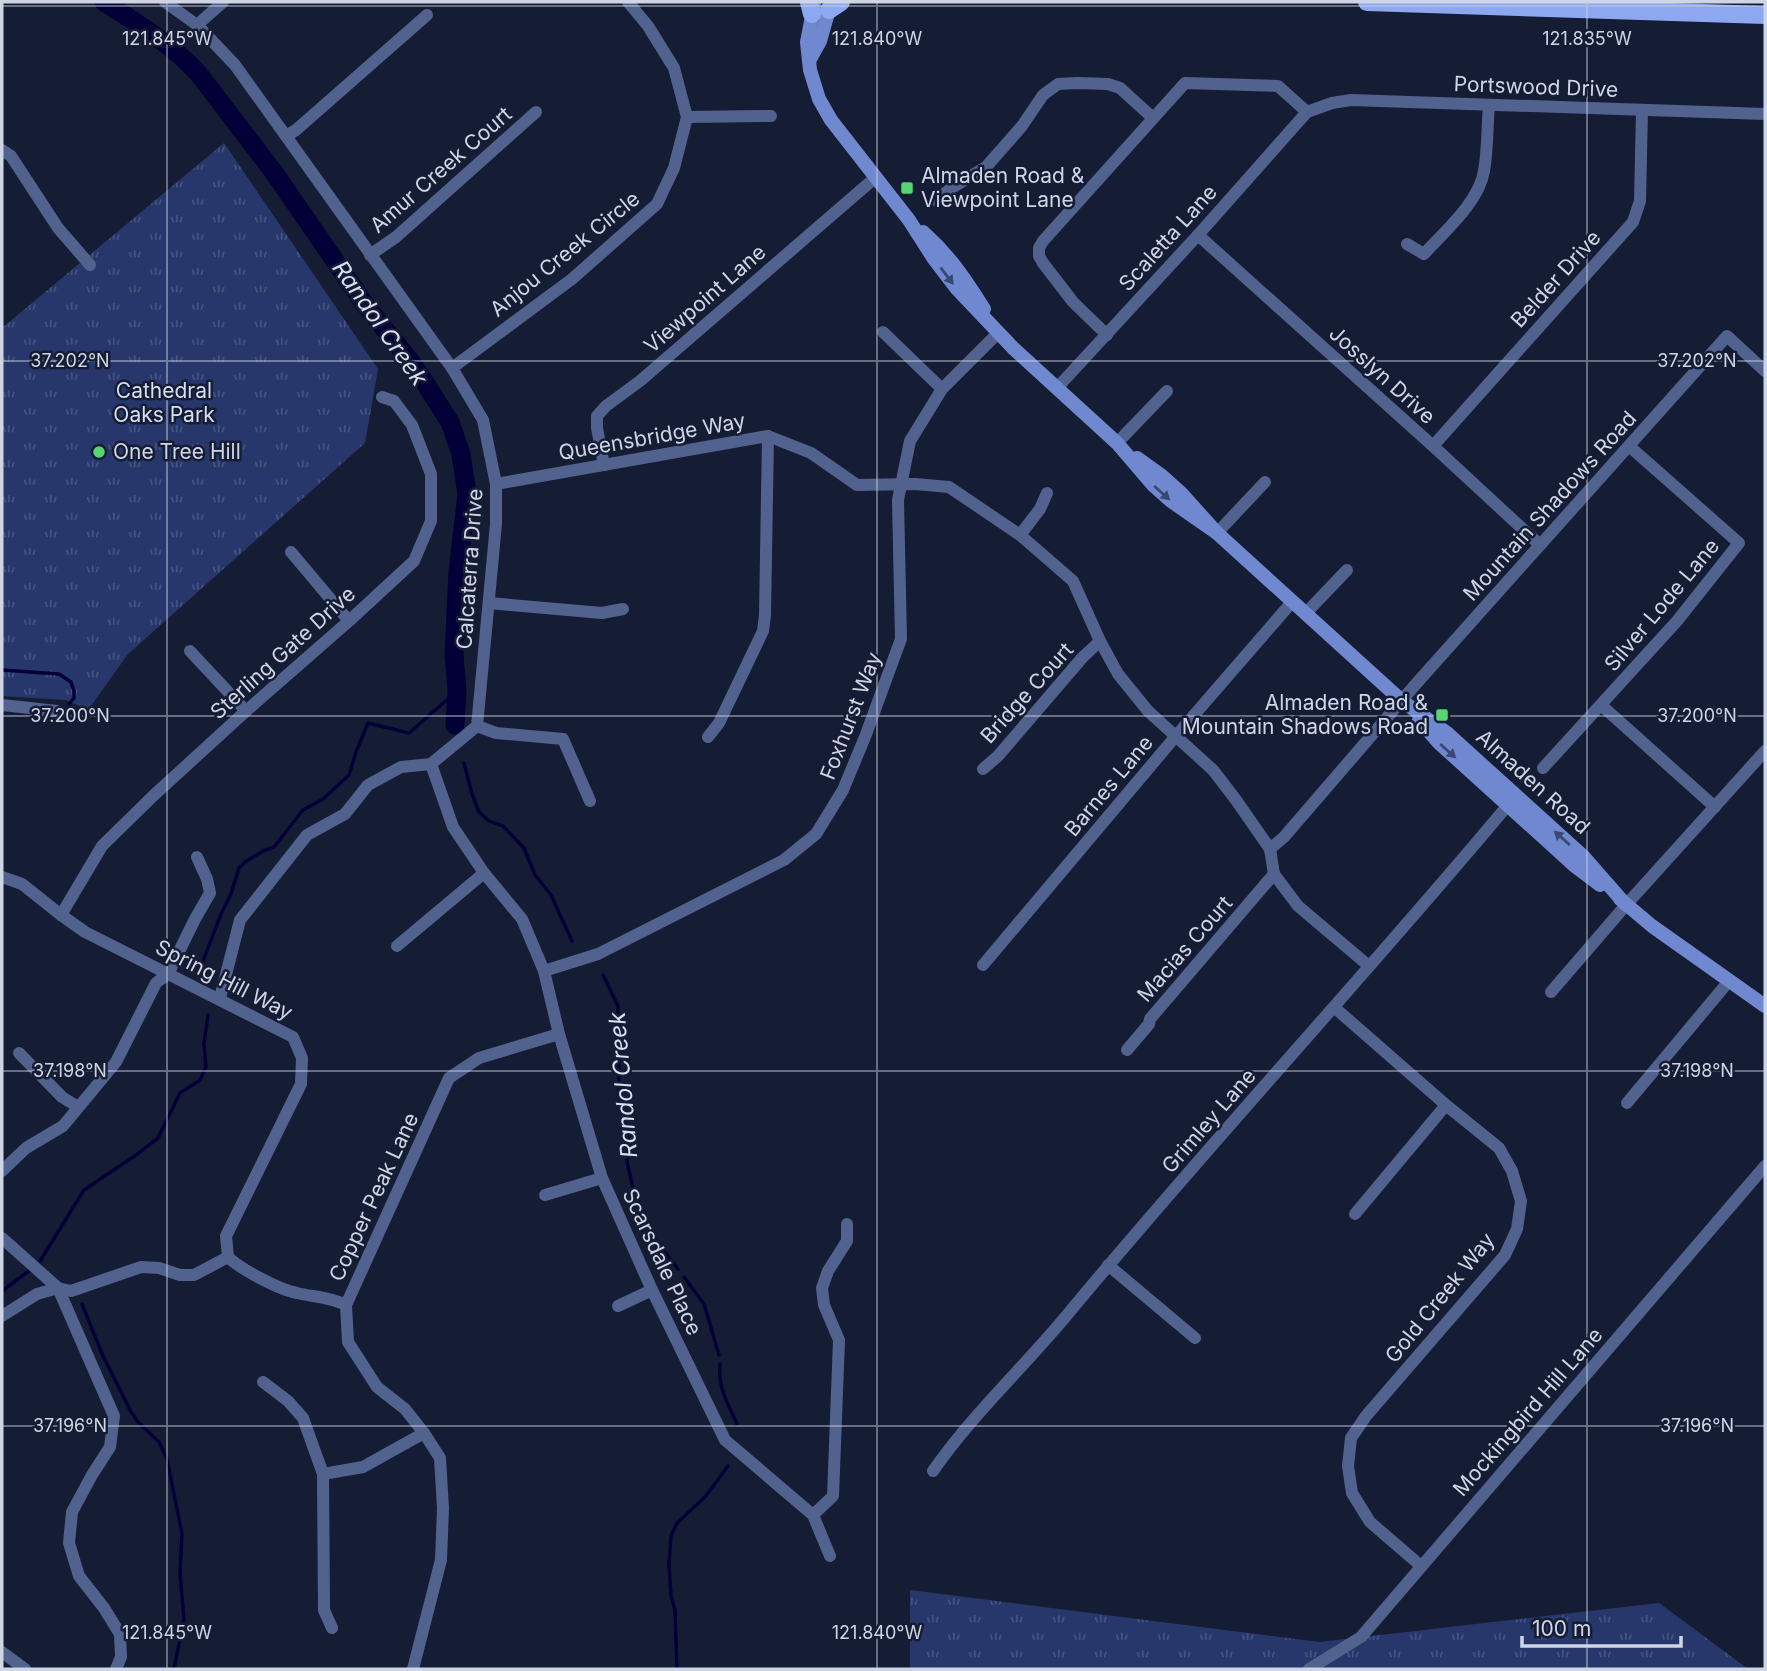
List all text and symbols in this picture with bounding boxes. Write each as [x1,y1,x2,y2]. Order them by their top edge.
text: 121.845°W [122,28,212,49]
text: 121.840°W [832,28,922,49]
text: 121.835°W [1542,28,1632,49]
street label: Portswood Drive [1453,71,1619,102]
street label: Amur Creek Court [365,101,517,238]
place label: Almaden Road & Viewpoint Lane [921,163,1085,212]
street label: Scaletta Lane [1113,179,1222,296]
marker: Almaden Road & Viewpoint Lane [899,180,915,196]
street label: Anjou Creek Circle [485,186,644,322]
street label: Belder Drive [1505,225,1606,332]
street label: Viewpoint Lane [639,239,770,358]
water label: Randol Creek [327,255,434,391]
one-way arrow [940,267,954,286]
street label: Josslyn Drive [1324,320,1441,429]
text: 37.202°N [30,350,110,371]
text: 37.202°N [1657,350,1737,371]
park label: Cathedral Oaks Park [113,378,215,427]
street label: Mountain Shadows Road [1458,406,1641,605]
street label: Queensbridge Way [556,408,748,465]
place label: One Tree Hill [113,439,241,464]
marker: One Tree Hill [91,444,107,460]
one-way arrow [1154,485,1171,500]
street label: Calcaterra Drive [451,488,488,650]
street label: Silver Lode Lane [1599,533,1724,676]
street label: Sterling Gate Drive [205,581,360,724]
street label: Bridge Court [975,637,1078,748]
street label: Foxhurst Way [815,648,886,783]
place label: Almaden Road & Mountain Shadows Road [1182,690,1428,739]
text: 37.200°N [30,705,110,726]
text: 37.200°N [1657,705,1737,726]
marker: Almaden Road & Mountain Shadows Road [1434,707,1450,723]
street label: Almaden Road [1472,724,1595,839]
street label: Barnes Lane [1059,730,1158,841]
one-way arrow [1439,743,1456,759]
one-way arrow [1554,830,1571,846]
street label: Macias Court [1132,891,1237,1007]
street label: Spring Hill Way [151,934,297,1025]
water label: Randol Creek [603,1011,643,1159]
text: 37.198°N [33,1060,107,1081]
text: 37.198°N [1660,1060,1734,1081]
street label: Grimley Lane [1156,1063,1261,1178]
street label: Copper Peak Lane [324,1109,424,1285]
street label: Scarsdale Place [618,1185,707,1339]
street label: Gold Creek Way [1380,1228,1500,1368]
street label: Mockingbird Hill Lane [1448,1322,1608,1501]
text: 37.196°N [33,1415,107,1436]
text: 37.196°N [1660,1415,1734,1436]
scale bar [1522,1604,1681,1648]
text: 100 m [1532,1616,1591,1641]
text: 121.845°W [122,1622,212,1643]
text: 121.840°W [832,1622,922,1643]

